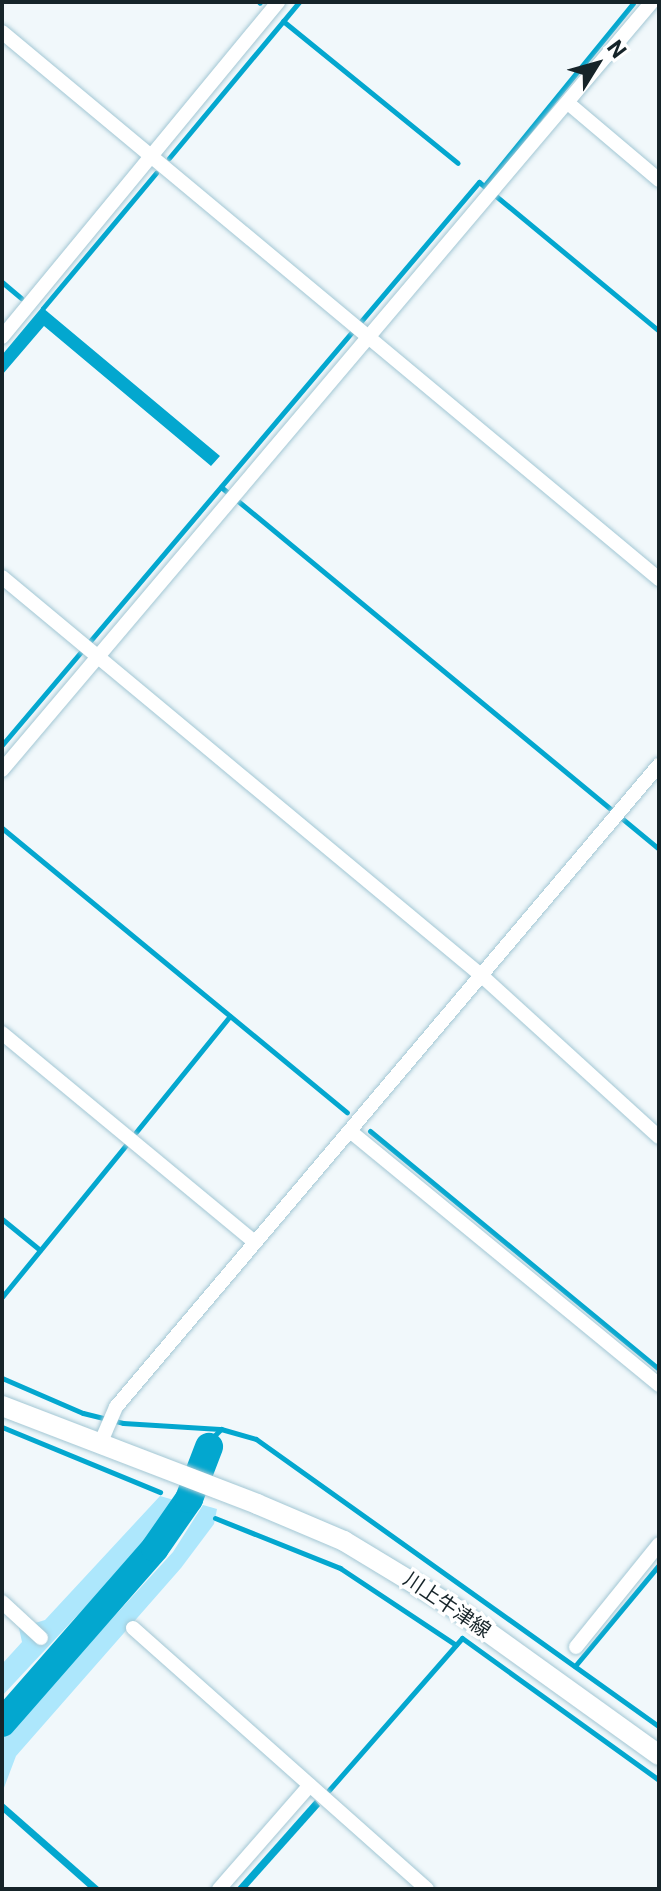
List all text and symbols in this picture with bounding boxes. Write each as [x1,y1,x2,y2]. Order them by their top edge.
north arrow [557,24,637,104]
text: N [602,36,631,63]
street label: 川上牛津線 [399,1567,495,1643]

